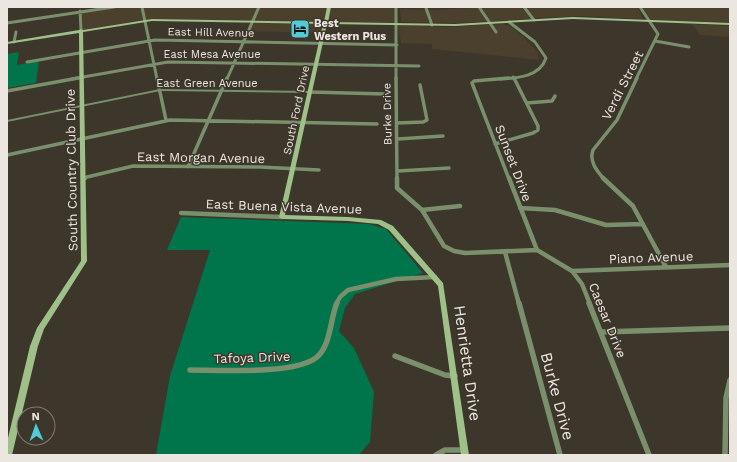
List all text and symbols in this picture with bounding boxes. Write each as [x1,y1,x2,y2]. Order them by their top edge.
place label: Best Western Plus [314,17,386,43]
hotel icon: Best Western Plus [289,18,311,40]
street label: East Hill Avenue [167,25,255,40]
street label: East Mesa Avenue [163,48,261,61]
street label: Verdi Street [599,48,647,122]
street label: South Ford Drive [281,64,312,156]
street label: East Green Avenue [156,77,258,90]
street label: Burke Drive [380,83,395,145]
street label: South Country Club Drive [63,89,80,251]
street label: Sunset Drive [492,123,535,204]
street label: East Morgan Avenue [137,149,265,166]
street label: East Buena Vista Avenue [205,196,363,217]
street label: Piano Avenue [609,249,694,266]
street label: Caesar Drive [586,280,629,360]
street label: Henrietta Drive [450,304,485,422]
street label: Tafoya Drive [213,349,291,366]
street label: Burke Drive [537,350,578,442]
north arrow [16,406,56,446]
text: N [31,410,40,423]

